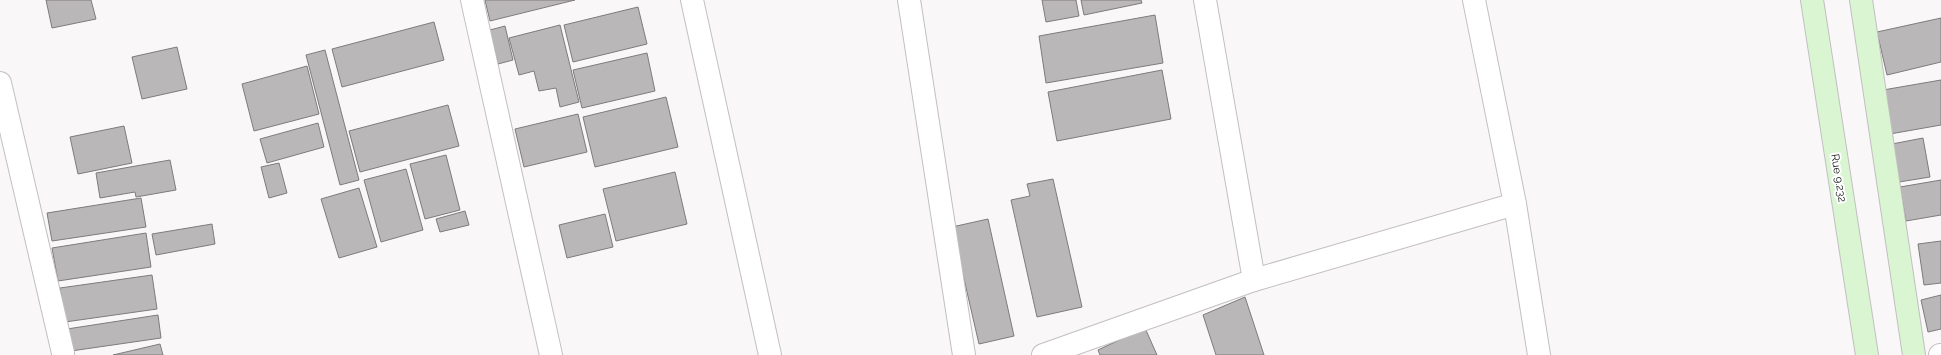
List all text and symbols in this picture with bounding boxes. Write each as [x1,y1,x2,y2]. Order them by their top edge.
street label: Rue 9.232 [1828,153,1849,203]

